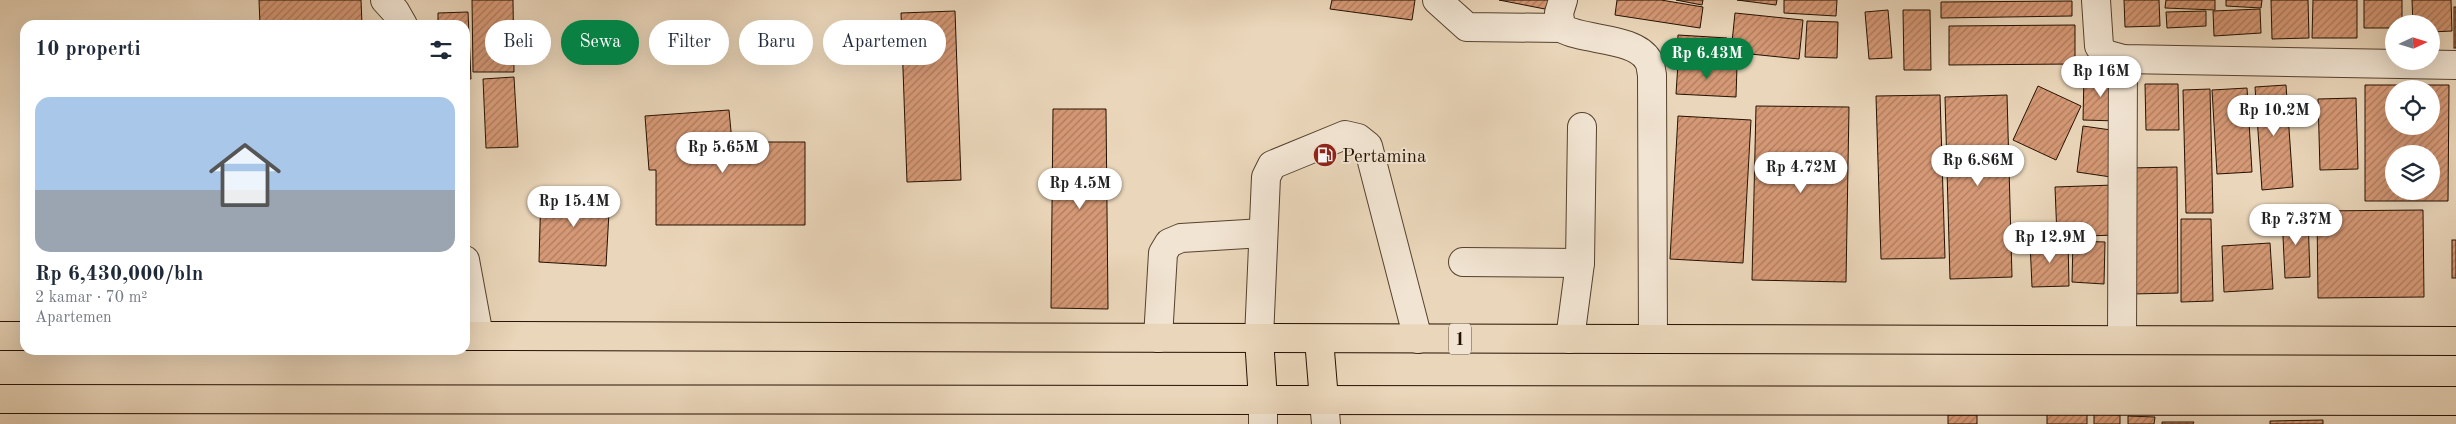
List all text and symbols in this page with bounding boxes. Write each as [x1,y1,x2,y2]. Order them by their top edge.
north arrow [2385,15,2440,70]
map controls [2385,15,2440,200]
chip: Beli [485,20,551,65]
chip: Sewa [561,20,639,65]
chip: Filter [649,20,729,65]
chip: Baru [739,20,813,65]
chip: Apartemen [823,20,946,65]
icon: filters [427,36,455,64]
pin: Rp 6.43M [1655,38,1759,80]
text: 10 properti [35,39,141,60]
text: Rp 6.43M [1671,46,1743,62]
pin: Rp 16M [2060,56,2142,98]
text: Rp 16M [2072,64,2130,80]
button: locate [2385,80,2440,135]
pin: Rp 10.2M [2222,94,2326,137]
text: Rp 10.2M [2238,103,2310,119]
icon: home [200,130,290,220]
pin: Rp 5.65M [671,132,775,174]
text: Rp 5.65M [687,140,759,156]
fuel station icon: Pertamina [1312,142,1338,168]
pin: Rp 6.86M [1926,144,2030,187]
button: layers [2385,145,2440,200]
place label: Pertamina [1342,148,1427,167]
pin: Rp 4.72M [1749,152,1853,194]
text: Rp 6.86M [1942,153,2014,169]
text: Rp 4.72M [1765,160,1837,176]
pin: Rp 4.5M [1034,168,1126,210]
text: Rp 4.5M [1049,176,1111,192]
pin: Rp 15.4M [522,186,626,228]
text: Rp 15.4M [538,194,610,210]
pin: Rp 7.37M [2244,204,2348,246]
text: Rp 7.37M [2260,212,2332,228]
pin: Rp 12.9M [1998,222,2102,264]
text: Rp 12.9M [2014,230,2086,246]
text: Rp 6,430,000/bln [35,264,203,285]
text: 2 kamar · 70 m² [35,290,147,306]
text: Apartemen [35,310,112,326]
road number: 1 [1449,324,1471,354]

